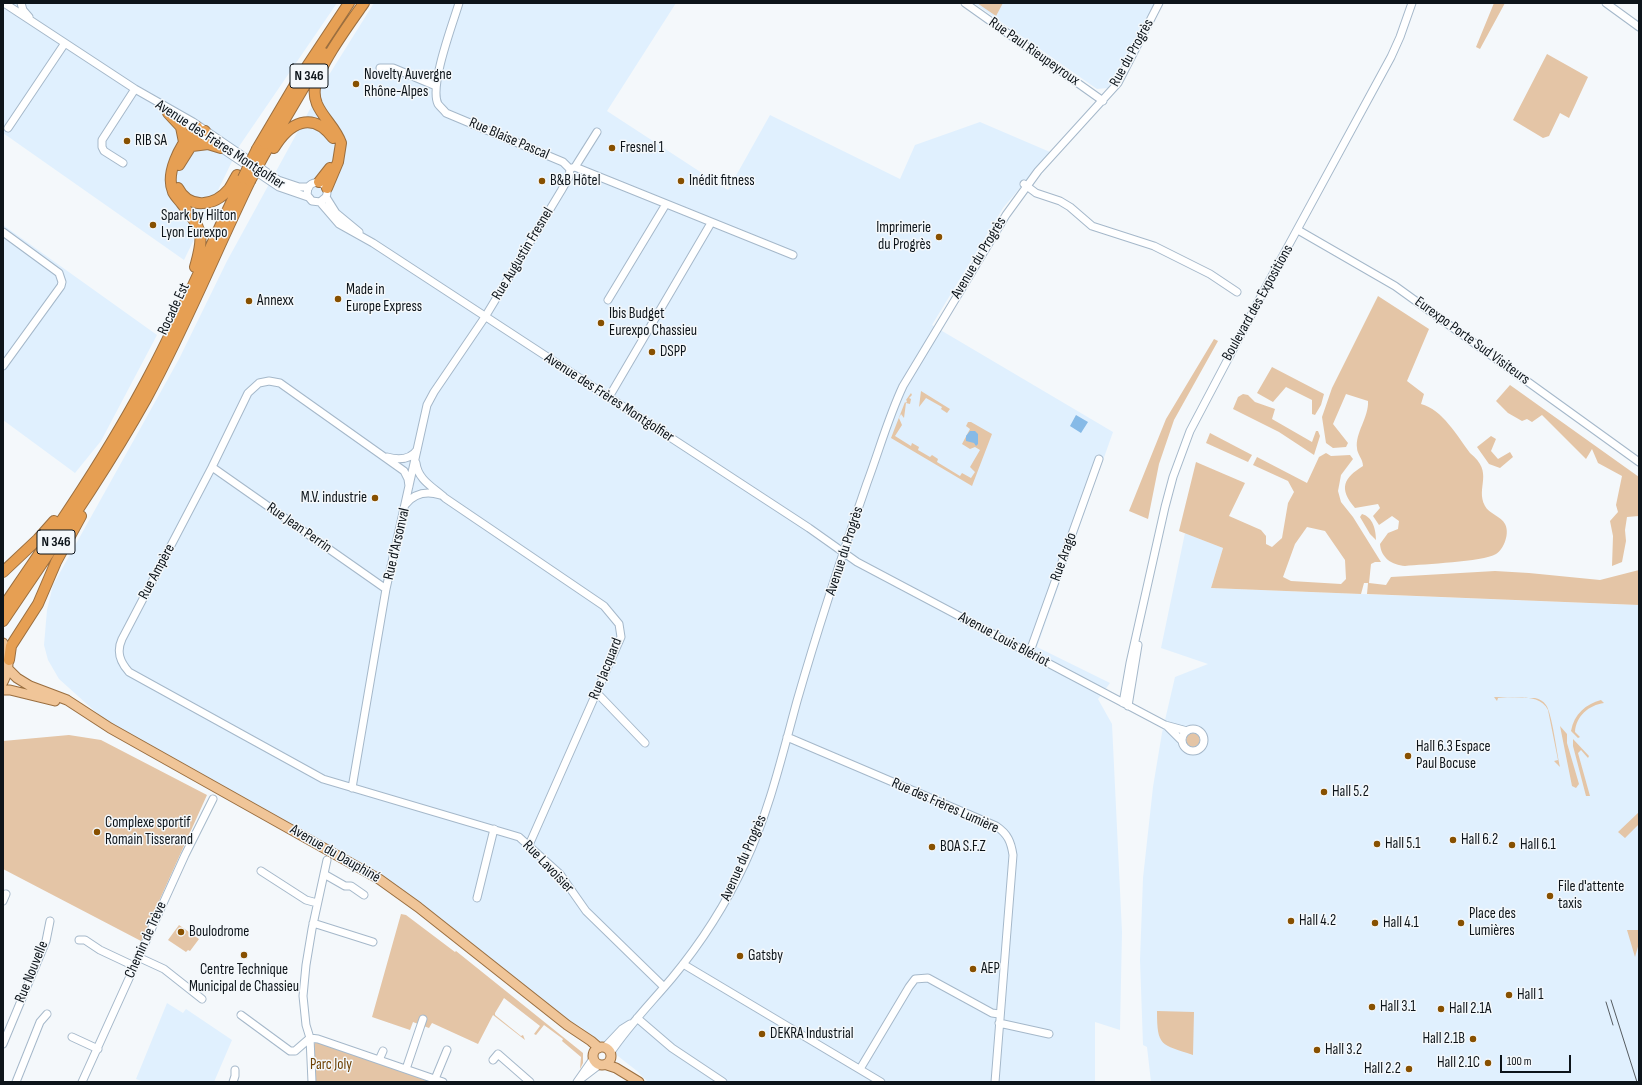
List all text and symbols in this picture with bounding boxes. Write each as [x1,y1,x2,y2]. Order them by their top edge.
street label: Rue Paul Rieupeyroux [985,14,1083,90]
street label: Rue du Progrès [1106,16,1158,90]
road number: N 346 [290,64,328,88]
place label: Novelty Auvergne Rhône-Alpes [364,66,452,101]
marker: Novelty Auvergne Rhône-Alpes [351,79,361,89]
street label: Avenue des Frères Montgolfier [152,96,288,194]
street label: Rue Blaise Pascal [466,114,552,164]
place label: RIB SA [135,132,167,150]
marker: RIB SA [122,136,132,146]
place label: Fresnel 1 [620,139,664,157]
marker: Fresnel 1 [607,143,617,153]
place label: B&B Hôtel [550,172,600,190]
place label: Inédit fitness [689,172,755,190]
marker: B&B Hôtel [537,176,547,186]
marker: Inédit fitness [676,176,686,186]
street label: Rue Augustin Fresnel [488,205,558,303]
place label: Spark by Hilton Lyon Eurexpo [161,207,236,242]
street label: Avenue du Progrès [948,214,1010,302]
place label: Imprimerie du Progrès [876,219,931,254]
marker: Spark by Hilton Lyon Eurexpo [148,220,158,230]
marker: Imprimerie du Progrès [934,232,944,242]
street label: Boulevard des Expositions [1219,242,1297,364]
street label: Rocade Est [154,280,194,338]
place label: Made in Europe Express [346,281,422,316]
place label: Annexx [257,292,294,310]
street label: Eurexpo Porte Sud Visiteurs [1411,293,1533,389]
marker: Made in Europe Express [333,294,343,304]
marker: Annexx [244,296,254,306]
place label: Ibis Budget Eurexpo Chassieu [609,305,697,340]
marker: Ibis Budget Eurexpo Chassieu [596,318,606,328]
place label: DSPP [660,343,686,361]
marker: DSPP [647,347,657,357]
street label: Avenue des Frères Montgolfier [541,349,677,447]
place label: M.V. industrie [301,489,367,507]
marker: M.V. industrie [370,493,380,503]
street label: Rue Jean Perrin [263,499,335,557]
street label: Avenue du Progrès [822,504,868,598]
street label: Rue d'Arsonval [380,506,414,582]
road number: N 346 [37,530,75,554]
street label: Rue Arago [1047,530,1081,584]
street label: Rue Ampère [135,541,179,603]
street label: Avenue Louis Blériot [955,608,1053,672]
street label: Rue Jacquard [585,635,627,703]
place label: Hall 6.3 Espace Paul Bocuse [1416,738,1491,773]
marker: Hall 6.3 Espace Paul Bocuse [1403,751,1413,761]
street label: Rue des Frères Lumière [889,774,1001,838]
place label: Hall 5.2 [1332,783,1369,801]
marker: Hall 5.2 [1319,787,1329,797]
street label: Avenue du Progrès [717,812,771,904]
place label: Complexe sportif Romain Tisserand [105,814,193,849]
street label: Avenue du Dauphiné [287,821,383,887]
marker: Complexe sportif Romain Tisserand [92,827,102,837]
place label: Hall 6.2 [1461,831,1498,849]
place label: Hall 5.1 [1385,835,1421,853]
marker: Hall 6.2 [1448,835,1458,845]
place label: Hall 6.1 [1520,836,1556,854]
street label: Rue Lavoisier [519,837,577,897]
place label: BOA S.F.Z [940,838,986,856]
marker: Hall 5.1 [1372,839,1382,849]
marker: Hall 6.1 [1507,840,1517,850]
marker: BOA S.F.Z [927,842,937,852]
place label: File d'attente taxis [1558,878,1624,913]
marker: File d'attente taxis [1545,891,1555,901]
street label: Chemin de Trève [121,899,171,981]
place label: Place des Lumières [1469,905,1516,940]
place label: Hall 4.2 [1299,912,1336,930]
place label: Hall 4.1 [1383,914,1419,932]
marker: Hall 4.2 [1286,916,1296,926]
marker: Hall 4.1 [1370,918,1380,928]
marker: Place des Lumières [1456,918,1466,928]
place label: Boulodrome [189,923,249,941]
marker: Boulodrome [176,927,186,937]
street label: Rue Nouvelle [11,938,53,1006]
place label: Gatsby [748,947,783,965]
marker: Centre Technique Municipal de Chassieu [239,950,249,960]
marker: Gatsby [735,951,745,961]
place label: AEP [981,960,1000,978]
place label: Centre Technique Municipal de Chassieu [189,961,299,996]
marker: AEP [968,964,978,974]
place label: Hall 1 [1517,986,1544,1004]
marker: Hall 1 [1504,990,1514,1000]
place label: Hall 3.1 [1380,998,1416,1016]
place label: Hall 2.1A [1449,1000,1491,1018]
marker: Hall 3.1 [1367,1002,1377,1012]
marker: Hall 2.1A [1436,1004,1446,1014]
place label: DEKRA Industrial [770,1025,853,1043]
marker: DEKRA Industrial [757,1029,767,1039]
place label: Hall 2.1B [1422,1030,1465,1048]
marker: Hall 2.1B [1468,1034,1478,1044]
place label: Hall 3.2 [1325,1041,1362,1059]
marker: Hall 3.2 [1312,1045,1322,1055]
scale bar [1502,1047,1573,1073]
place label: Hall 2.1C [1437,1054,1480,1072]
text: 100 m [1507,1054,1532,1069]
park label: Parc Joly [310,1056,352,1074]
marker: Hall 2.1C [1483,1058,1493,1068]
place label: Hall 2.2 [1364,1060,1401,1078]
marker: Hall 2.2 [1404,1064,1414,1074]

